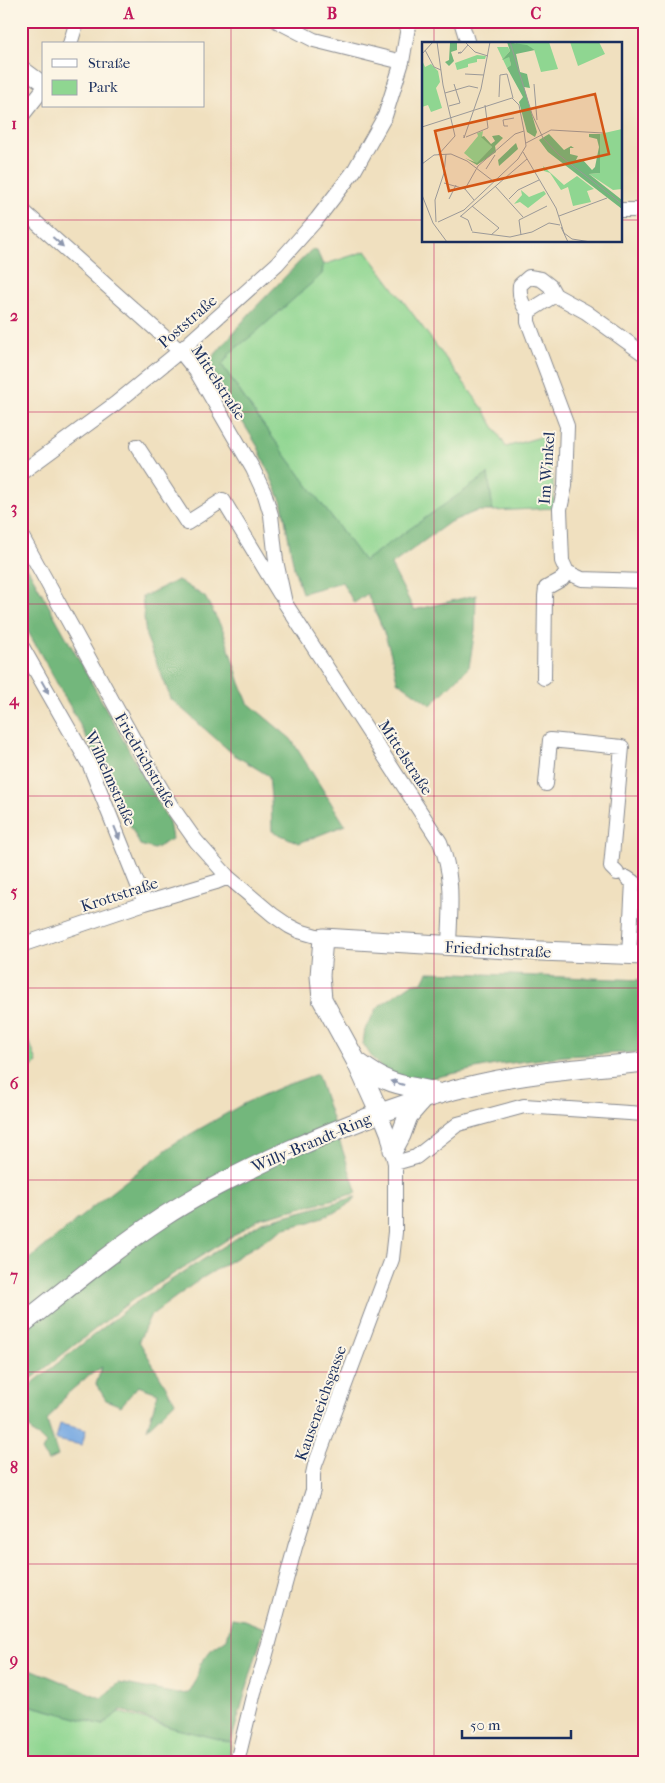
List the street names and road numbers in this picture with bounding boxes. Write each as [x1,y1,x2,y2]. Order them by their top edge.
street label: Poststraße [154,291,221,352]
street label: Mittelstraße [187,341,250,423]
street label: Im Winkel [534,430,559,505]
street label: Friedrichstraße [111,709,180,811]
street label: Mittelstraße [374,716,437,798]
street label: Wilhelmstraße [81,727,140,829]
street label: Krottstraße [78,873,160,916]
street label: Friedrichstraße [444,937,552,962]
street label: Willy-Brandt-Ring [248,1109,374,1177]
street label: Kauseneichsgasse [291,1343,350,1463]

